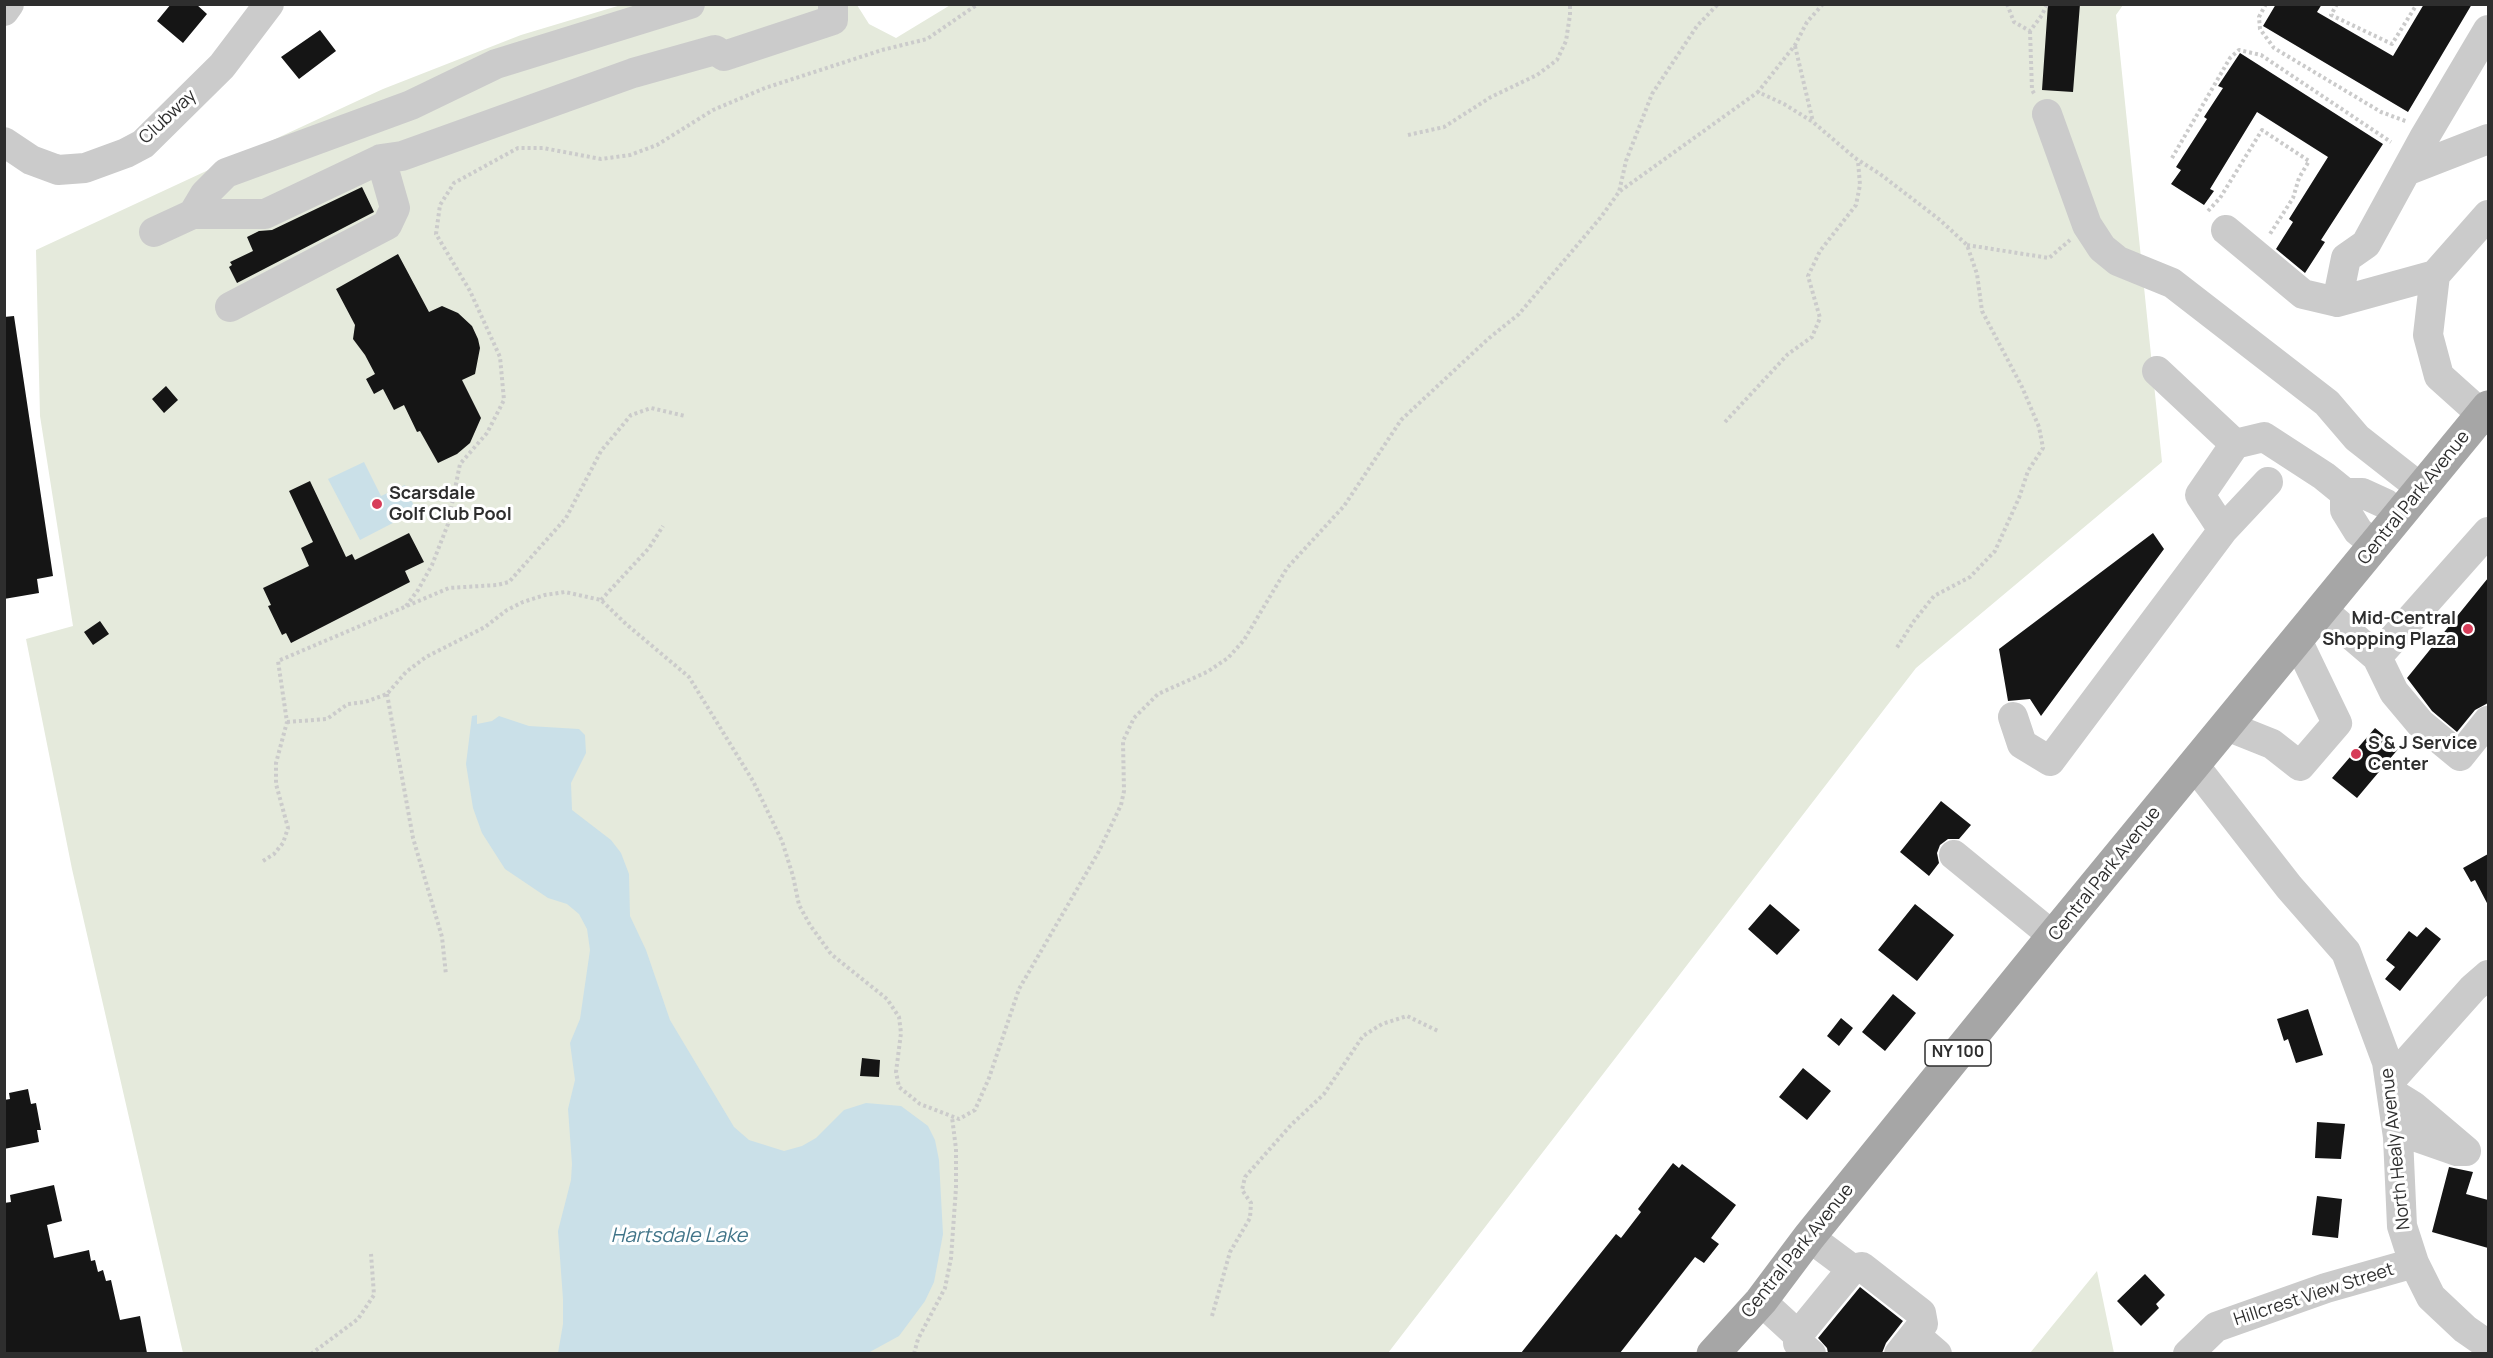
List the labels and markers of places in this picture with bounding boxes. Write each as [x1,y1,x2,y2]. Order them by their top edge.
place label: Scarsdale Golf Club Pool [389,483,512,526]
marker: Scarsdale Golf Club Pool [370,497,384,511]
place label: Mid-Central Shopping Plaza [2322,608,2456,650]
marker: Mid-Central Shopping Plaza [2461,622,2475,636]
place label: S & J Service Center [2368,733,2477,776]
marker: S & J Service Center [2349,747,2363,761]

